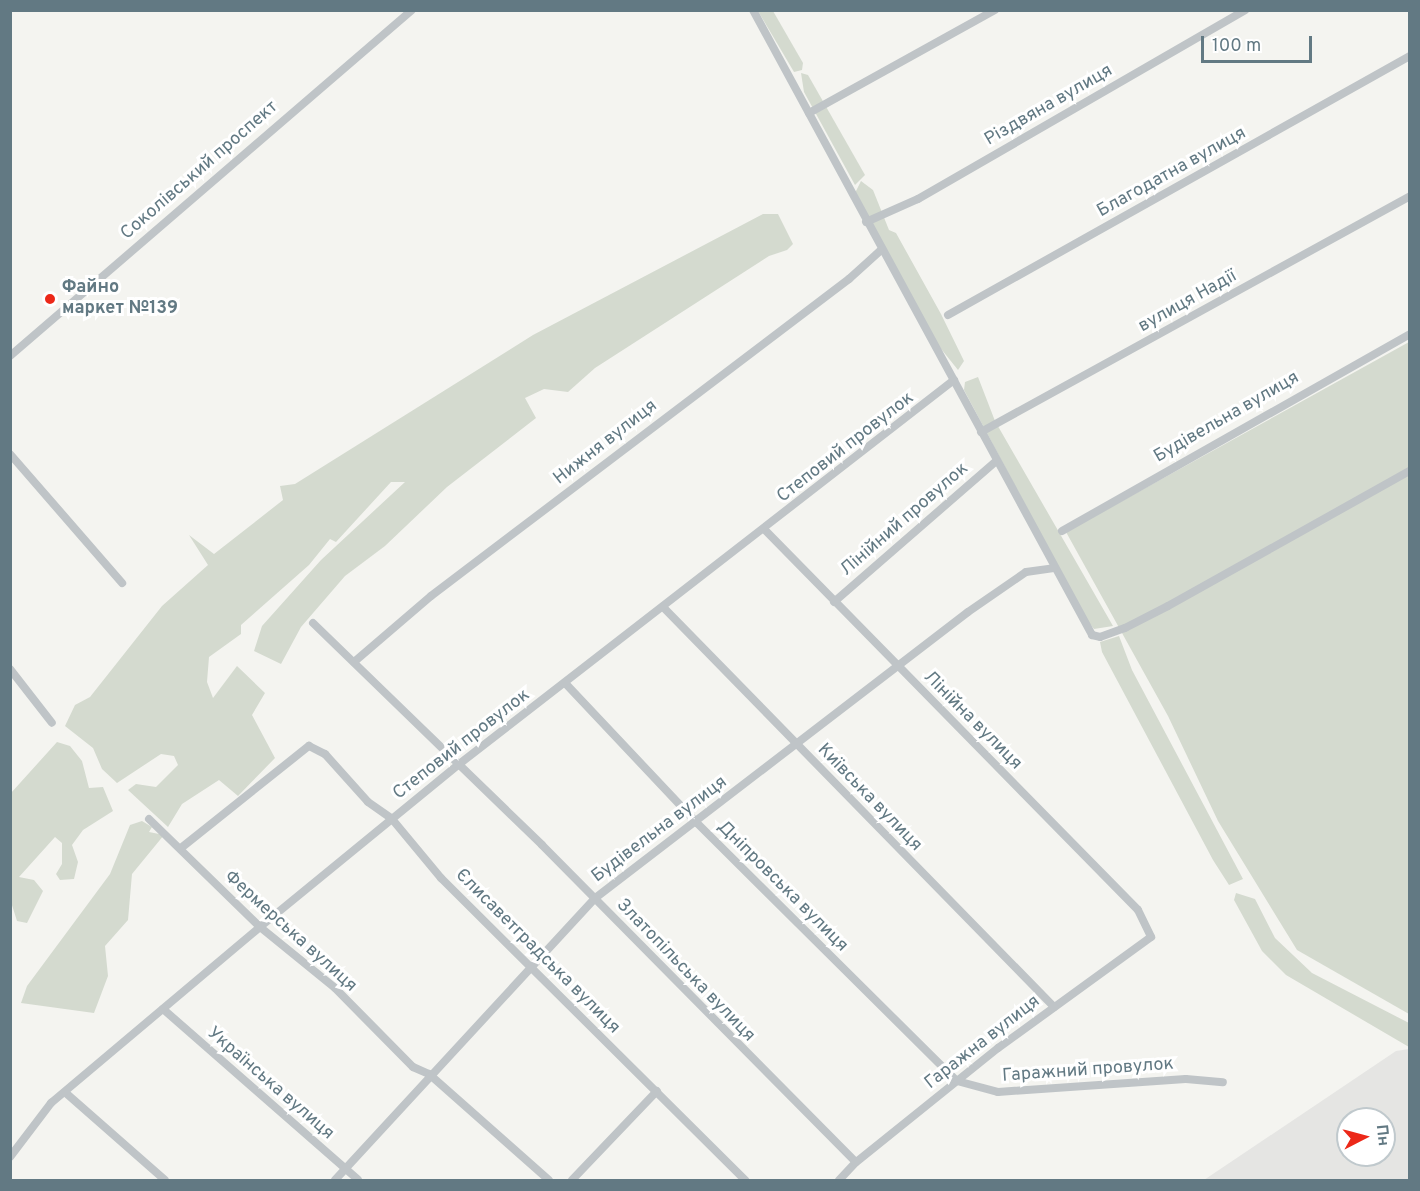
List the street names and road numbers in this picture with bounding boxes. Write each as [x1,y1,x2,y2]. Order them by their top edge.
street label: Різдвяна вулиця [981,61,1117,151]
street label: Соколівський проспект [117,97,283,245]
street label: Благодатна вулиця [1094,123,1250,223]
street label: вулиця Надії [1135,266,1241,338]
street label: Будівельна вулиця [1151,368,1303,468]
street label: Степовий провулок [773,388,919,508]
street label: Нижня вулиця [550,396,662,490]
street label: Лінійний провулок [837,459,973,581]
street label: Лінійна вулиця [918,667,1026,775]
street label: Степовий провулок [389,685,535,805]
street label: Київська вулиця [812,740,926,856]
street label: Будівельна вулиця [588,772,732,888]
street label: Дніпровська вулиця [712,817,852,957]
street label: Єлисаветградська вулиця [450,865,624,1039]
street label: Фермерська вулиця [219,867,361,997]
street label: Златопільська вулиця [611,895,759,1047]
street label: Гаражна вулиця [921,991,1045,1095]
street label: Українська вулиця [202,1023,338,1145]
street label: Гаражний провулок [1002,1054,1174,1088]

